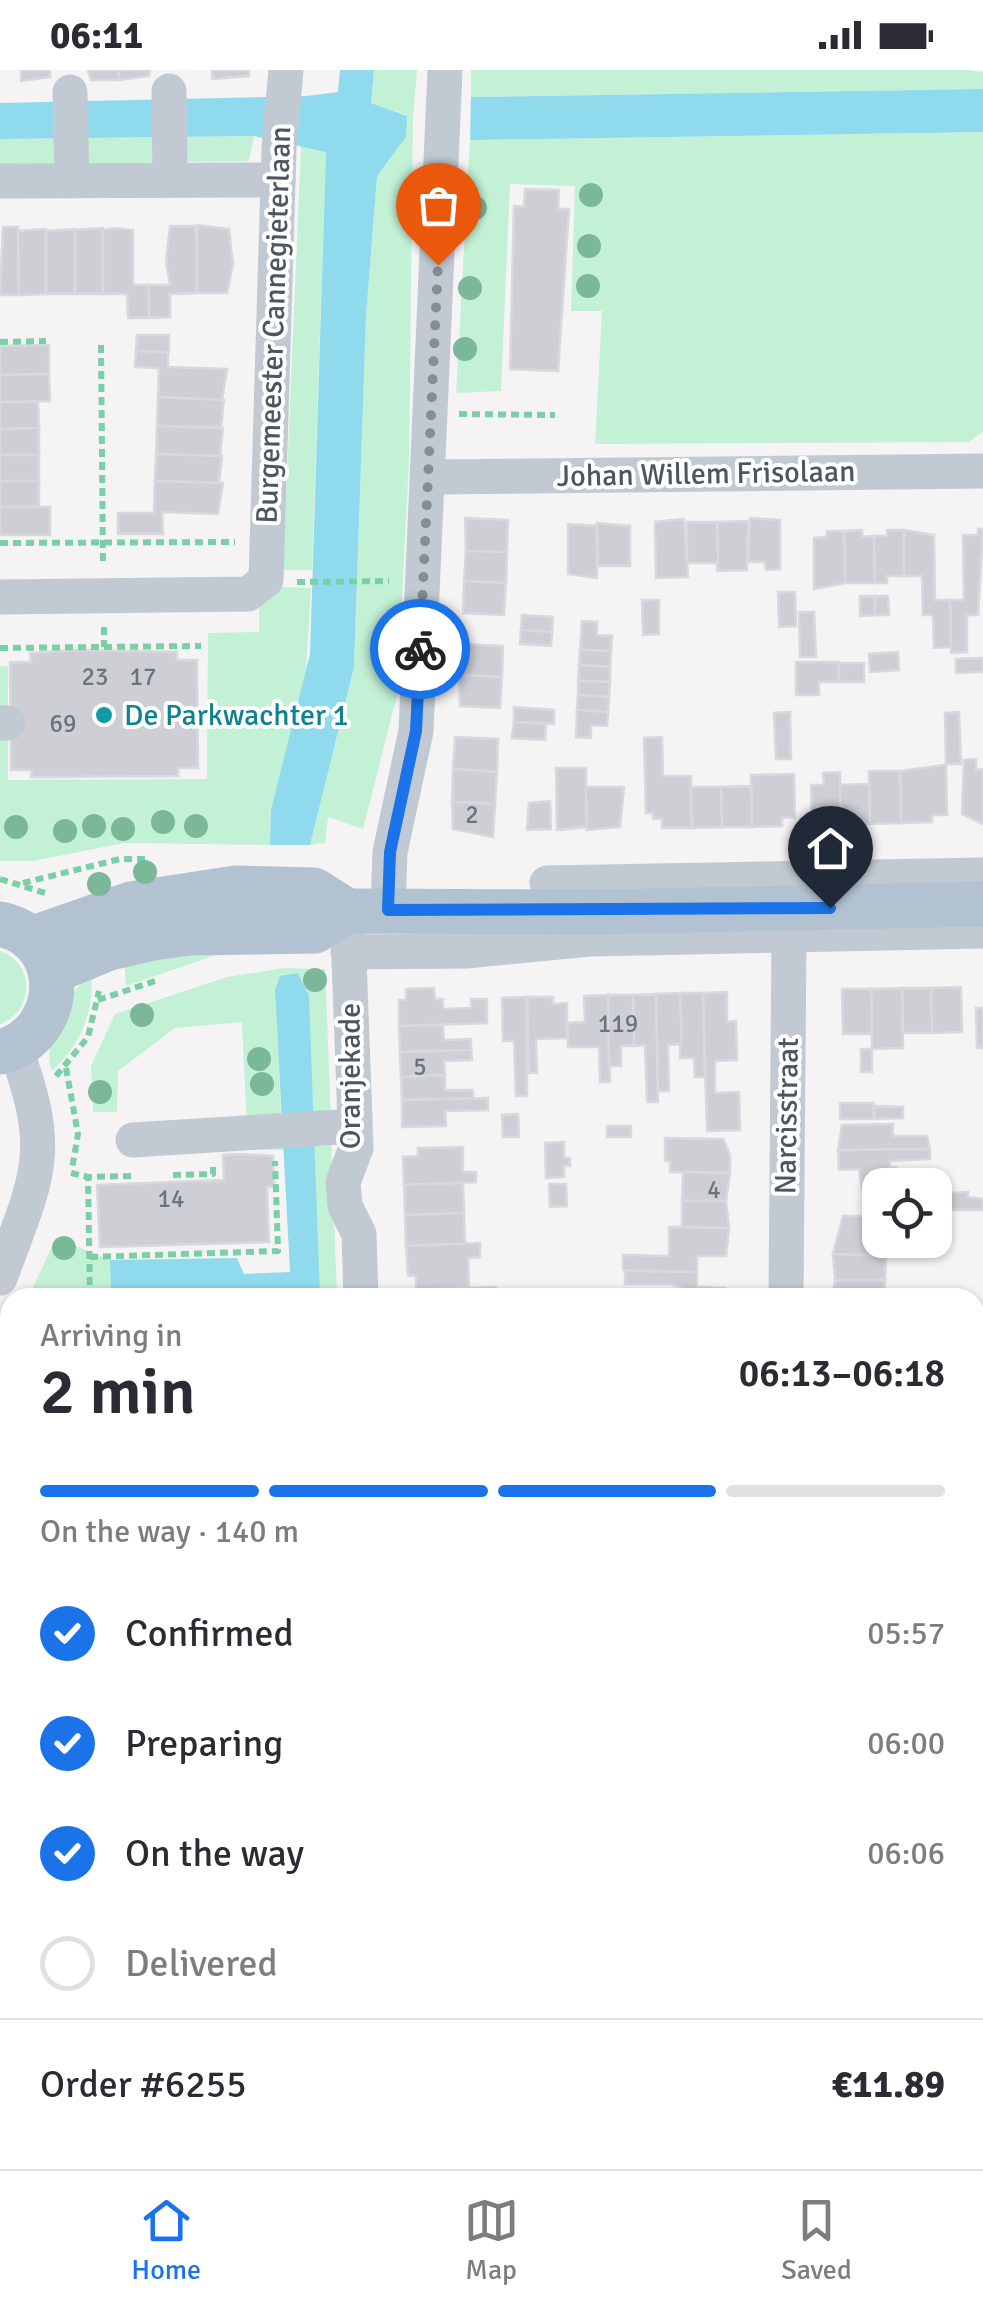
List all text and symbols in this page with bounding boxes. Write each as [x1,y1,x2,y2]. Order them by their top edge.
text: 06:11 [50,12,143,59]
street label: Burgemeester Cannegieterlaan [249,126,299,524]
pin [396,163,481,266]
icon: bag [411,178,466,233]
street label: Johan Willem Frisolaan [556,453,856,495]
courier [370,599,470,699]
icon: bike [393,622,448,677]
house number: 23 [81,661,109,692]
house number: 17 [129,661,157,692]
place label: De Parkwachter 1 [124,697,349,734]
marker: De Parkwachter 1 [93,704,115,726]
house number: 69 [49,708,77,739]
house number: 2 [465,799,479,830]
pin [788,806,873,909]
icon: home [803,821,858,876]
street label: Oranjekade [332,1003,369,1149]
house number: 119 [598,1008,638,1039]
street label: Narcisstraat [767,1037,807,1195]
house number: 5 [413,1051,427,1082]
map controls [862,1168,952,1258]
button: locate [862,1168,952,1258]
house number: 4 [707,1174,721,1205]
house number: 14 [157,1183,185,1214]
text: Arriving in [40,1316,182,1355]
text: 06:13–06:18 [739,1350,945,1397]
text: 2 min [40,1352,196,1432]
text: On the way · 140 m [40,1512,299,1551]
icon: check [40,1606,95,1661]
text: Confirmed [125,1610,294,1657]
text: 05:57 [867,1614,945,1653]
icon: check [40,1716,95,1771]
text: Preparing [125,1720,283,1767]
text: 06:00 [867,1724,945,1763]
icon: check [40,1826,95,1881]
text: On the way [125,1830,304,1877]
text: 06:06 [867,1834,945,1873]
text: Delivered [125,1940,278,1987]
text: Order #6255 [40,2061,247,2108]
text: €11.89 [832,2061,945,2108]
tab: Home [131,2193,201,2287]
tab: Map [464,2193,519,2287]
tab: Saved [781,2193,852,2287]

